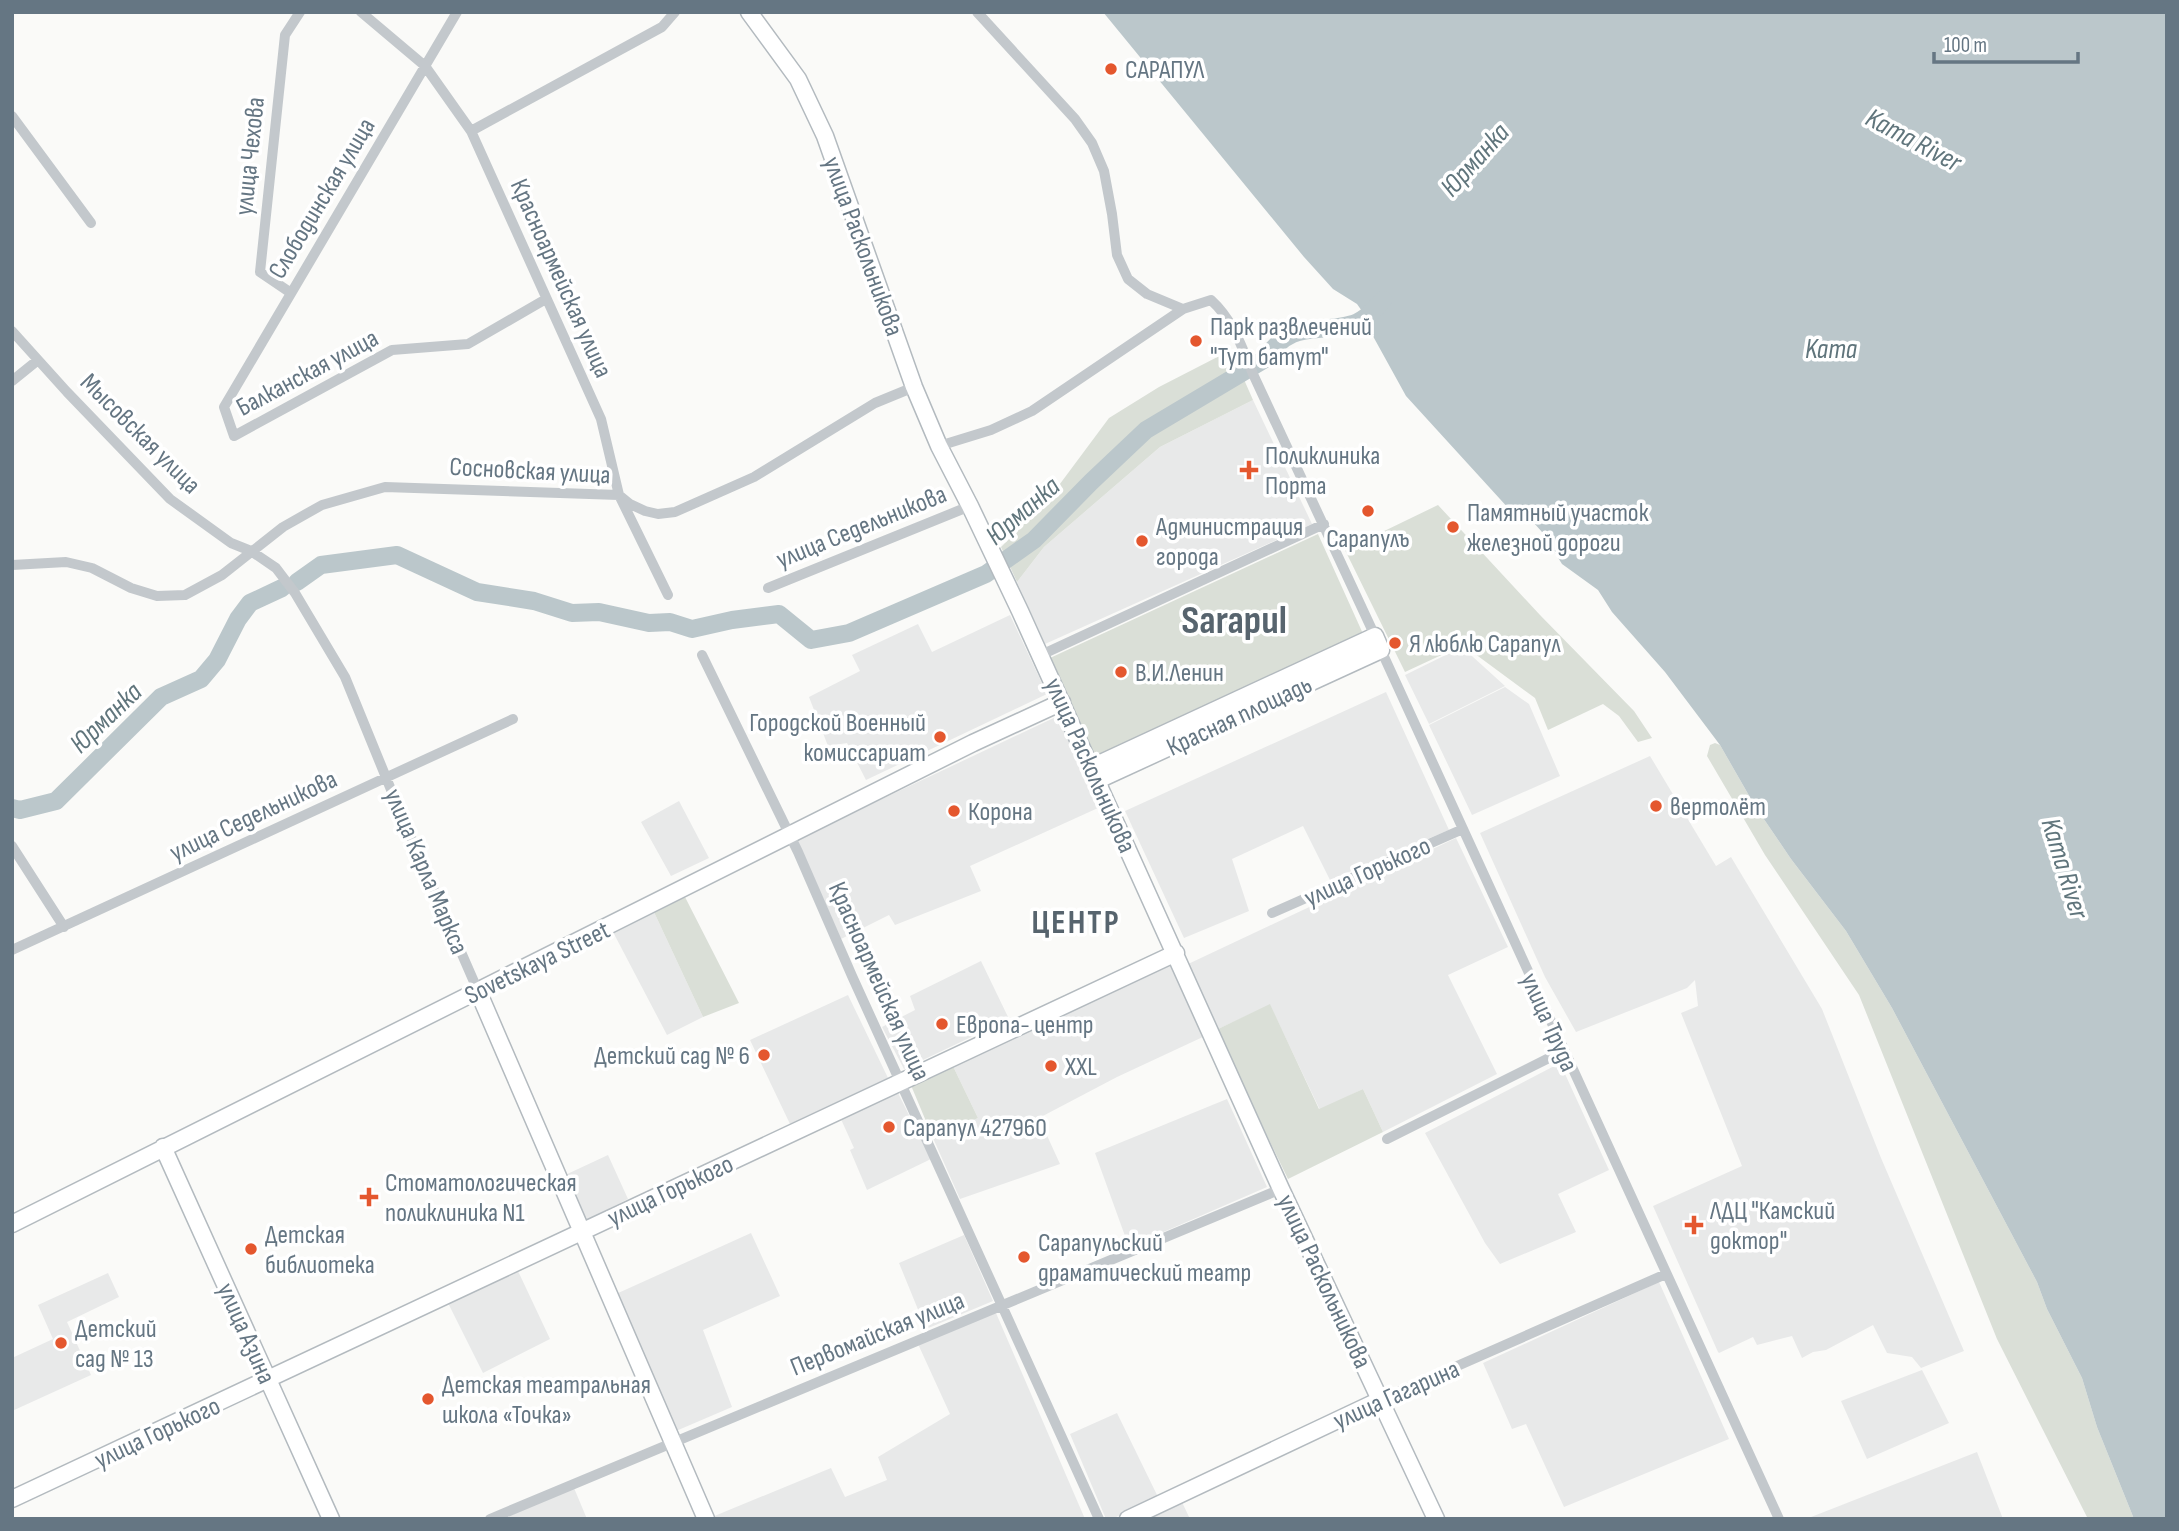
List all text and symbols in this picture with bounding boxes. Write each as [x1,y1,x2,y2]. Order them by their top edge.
scale bar [1934,21,2078,65]
text: 100 m [1944,33,1987,58]
place label: САРАПУЛ [1125,55,1205,86]
marker: САРАПУЛ [1103,61,1119,77]
street label: улица Чехова [229,96,272,217]
water label: Kama River [1860,101,1968,180]
street label: Слободинская улица [262,113,382,285]
water label: Юрманка [1434,116,1517,203]
street label: улица Раскольникова [816,153,909,340]
street label: Красноармейская улица [503,174,618,383]
place label: Парк развлечений "Тут батут" [1210,312,1372,373]
street label: Балканская улица [231,323,384,424]
marker: Парк развлечений "Тут батут" [1188,333,1204,349]
water label: Kama [1805,333,1858,366]
street label: Мысовская улица [73,367,207,501]
place label: Поликлиника Порта [1265,441,1380,502]
street label: Сосновская улица [449,452,611,491]
marker: Поликлиника Порта [1239,460,1259,480]
water label: Юрманка [979,470,1067,552]
street label: улица Седельникова [772,479,951,576]
place label: Памятный участок железной дороги [1467,498,1649,559]
marker: Сарапулъ [1360,503,1376,519]
place label: Администрация города [1155,512,1303,573]
marker: Памятный участок железной дороги [1445,519,1461,535]
place label: Сарапулъ [1326,524,1410,555]
marker: Администрация города [1134,533,1150,549]
district label: Sarapul [1181,597,1287,645]
place label: Я люблю Сарапул [1409,629,1561,660]
marker: Я люблю Сарапул [1387,635,1403,651]
place label: В.И.Ленин [1135,658,1224,689]
marker: В.И.Ленин [1113,664,1129,680]
street label: Красная площадь [1162,669,1317,764]
street label: улица Раскольникова [1037,673,1142,858]
water label: Юрманка [63,675,149,760]
place label: Городской Военный комиссариат [749,708,926,769]
marker: Городской Военный комиссариат [932,729,948,745]
street label: улица Седельникова [165,764,342,869]
street label: улица Карла Маркса [377,784,474,959]
place label: вертолёт [1670,792,1766,823]
place label: Корона [968,797,1033,828]
marker: вертолёт [1648,798,1664,814]
marker: Корона [946,803,962,819]
water label: Kama River [2034,814,2096,924]
street label: улица Горького [1300,831,1436,914]
street label: Красноармейская улица [821,877,936,1086]
district label: ЦЕНТР [1031,903,1121,943]
street label: Sovetskaya Street [460,915,615,1012]
street label: улица Труда [1513,969,1584,1077]
place label: Европа- центр [956,1010,1094,1041]
marker: Европа- центр [934,1016,950,1032]
place label: Детский сад № 6 [594,1041,750,1072]
marker: Детский сад № 6 [756,1047,772,1063]
place label: XXL [1064,1052,1097,1083]
marker: XXL [1043,1058,1059,1074]
place label: Сарапул 427960 [903,1113,1047,1144]
marker: Сарапул 427960 [881,1119,897,1135]
street label: улица Горького [603,1149,738,1234]
place label: Стоматологическая поликлиника N1 [385,1168,577,1229]
marker: Стоматологическая поликлиника N1 [359,1187,379,1207]
street label: улица Раскольникова [1270,1190,1377,1374]
place label: ЛДЦ "Камский доктор" [1709,1196,1835,1257]
marker: ЛДЦ "Камский доктор" [1684,1215,1704,1235]
place label: Детская библиотека [265,1220,375,1281]
place label: Сарапульский драматический театр [1038,1228,1251,1289]
marker: Детская библиотека [243,1241,259,1257]
marker: Сарапульский драматический театр [1016,1249,1032,1265]
street label: улица Азина [210,1278,282,1389]
street label: Первомайская улица [786,1285,969,1383]
place label: Детский сад № 13 [75,1314,157,1375]
marker: Детский сад № 13 [53,1335,69,1351]
street label: улица Гагарина [1329,1354,1464,1437]
place label: Детская театральная школа «Точка» [442,1370,651,1431]
street label: улица Горького [90,1391,225,1476]
marker: Детская театральная школа «Точка» [420,1391,436,1407]

